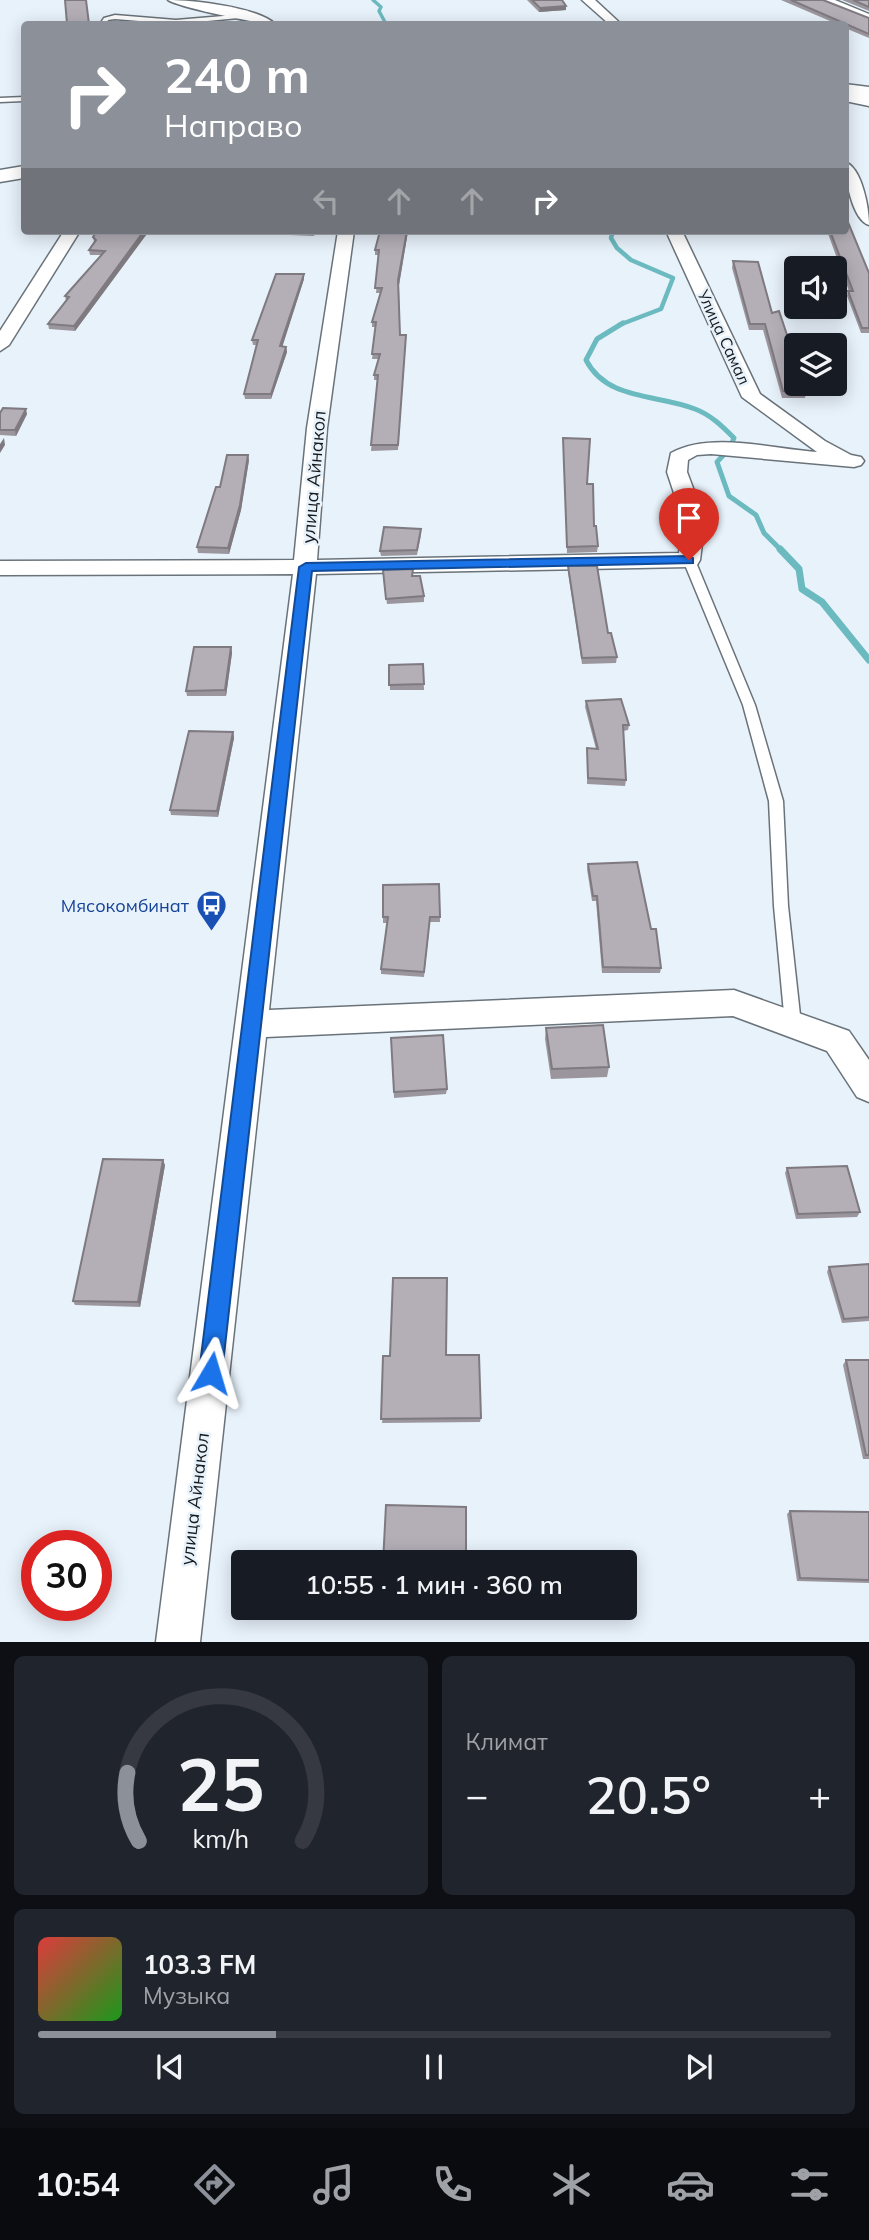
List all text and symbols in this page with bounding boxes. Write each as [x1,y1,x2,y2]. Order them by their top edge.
text: 240 m [164,44,310,105]
icon: right [49,49,140,140]
text: Направо [164,105,303,145]
icon: left [307,182,345,220]
icon: ahead [380,182,418,220]
icon: ahead [453,182,491,220]
icon: right [526,182,564,220]
map controls [784,256,847,396]
button: sound [784,256,847,319]
street label: Улица Самал [693,285,755,388]
button: layers [784,333,847,396]
street label: улица Айнакол [296,410,331,544]
pin [659,488,719,560]
icon: arrive [670,499,708,537]
bus stop icon: Мясокомбинат [195,889,229,933]
place label: Мясокомбинат [61,894,190,917]
position arrow [174,1336,248,1410]
street label: улица Айнакол [175,1431,214,1567]
speed limit sign: 30 [21,1530,112,1621]
text: 10:55 · 1 мин · 360 m [305,1568,563,1601]
text: Климат [466,1727,548,1756]
text: 25 [177,1739,264,1830]
text: 20.5° [586,1762,711,1827]
text: − [466,1771,488,1819]
text: + [808,1771,831,1819]
text: km/h [192,1823,249,1854]
text: 103.3 FM [143,1948,256,1981]
text: Музыка [143,1981,230,2010]
icon: previous [151,2048,189,2086]
icon: pause [415,2048,453,2086]
icon: next [680,2048,718,2086]
icon: directions [190,2160,239,2209]
icon: music [309,2160,358,2209]
icon: phone [428,2160,477,2209]
icon: climate [547,2160,596,2209]
icon: car [666,2160,715,2209]
icon: filters [785,2160,834,2209]
text: 10:54 [35,2164,120,2204]

